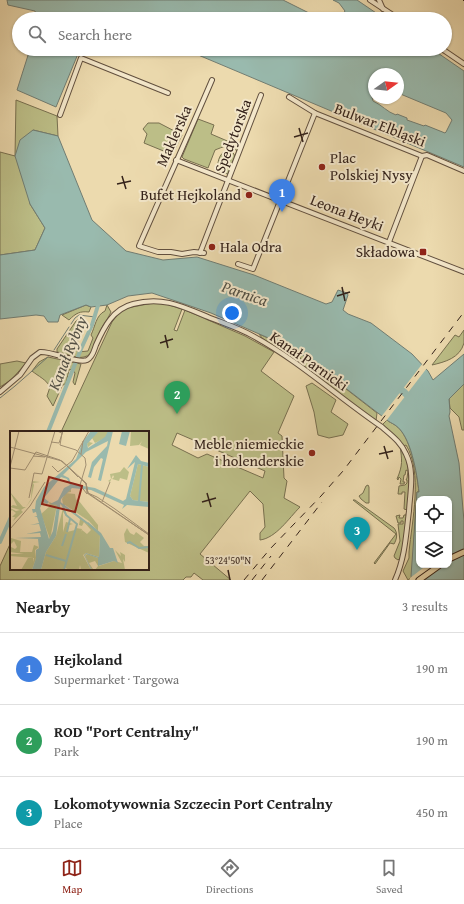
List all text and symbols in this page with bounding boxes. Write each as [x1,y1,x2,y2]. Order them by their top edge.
search box [12,12,452,56]
icon: search [26,23,48,45]
text: Search here [58,24,132,45]
north arrow [368,68,404,104]
street label: Spedytorska [209,96,256,176]
street label: Bulwar Elbląski [331,97,429,152]
street label: Maklerska [151,102,196,170]
place label: Plac Polskiej Nysy [330,147,413,185]
marker: Plac Polskiej Nysy [317,162,327,172]
pin: 1 [269,179,295,212]
place label: Bufet Hejkoland [140,184,241,205]
street label: Leona Heyki [307,189,387,236]
marker: Bufet Hejkoland [244,190,254,200]
place label: Hala Odra [220,236,282,257]
place label: Składowa [356,241,415,262]
marker: Hala Odra [207,242,217,252]
marker: Składowa [418,247,428,257]
water label: Parnica [218,274,272,312]
your location [222,303,242,323]
water label: Kanał Rybny [41,312,93,395]
street label: Kanał Parnicki [266,326,353,395]
pin: 2 [164,381,190,414]
inset map [10,431,149,570]
place label: Meble niemieckie i holenderskie [194,433,304,471]
marker: Meble niemieckie i holenderskie [307,448,317,458]
map controls [416,496,452,568]
button: locate [416,496,452,532]
pin: 3 [344,517,370,550]
button: layers [416,532,452,568]
text: 53°24'50"N [205,553,251,568]
text: Nearby [16,594,70,619]
text: 3 results [402,597,448,616]
text: Hejkoland [54,649,122,670]
text: 1 [26,659,32,678]
text: 190 m [416,659,448,678]
text: Supermarket · Targowa [54,670,179,689]
text: ROD "Port Centralny" [54,721,199,742]
text: 2 [26,731,32,750]
text: 190 m [416,731,448,750]
text: Park [54,742,79,761]
text: Lokomotywownia Szczecin Port Centralny [54,793,333,814]
text: 3 [26,803,32,822]
text: 450 m [416,803,448,822]
text: Place [54,814,83,833]
tab: Map [61,857,83,897]
tab: Directions [206,857,253,897]
tab: Saved [376,857,403,897]

